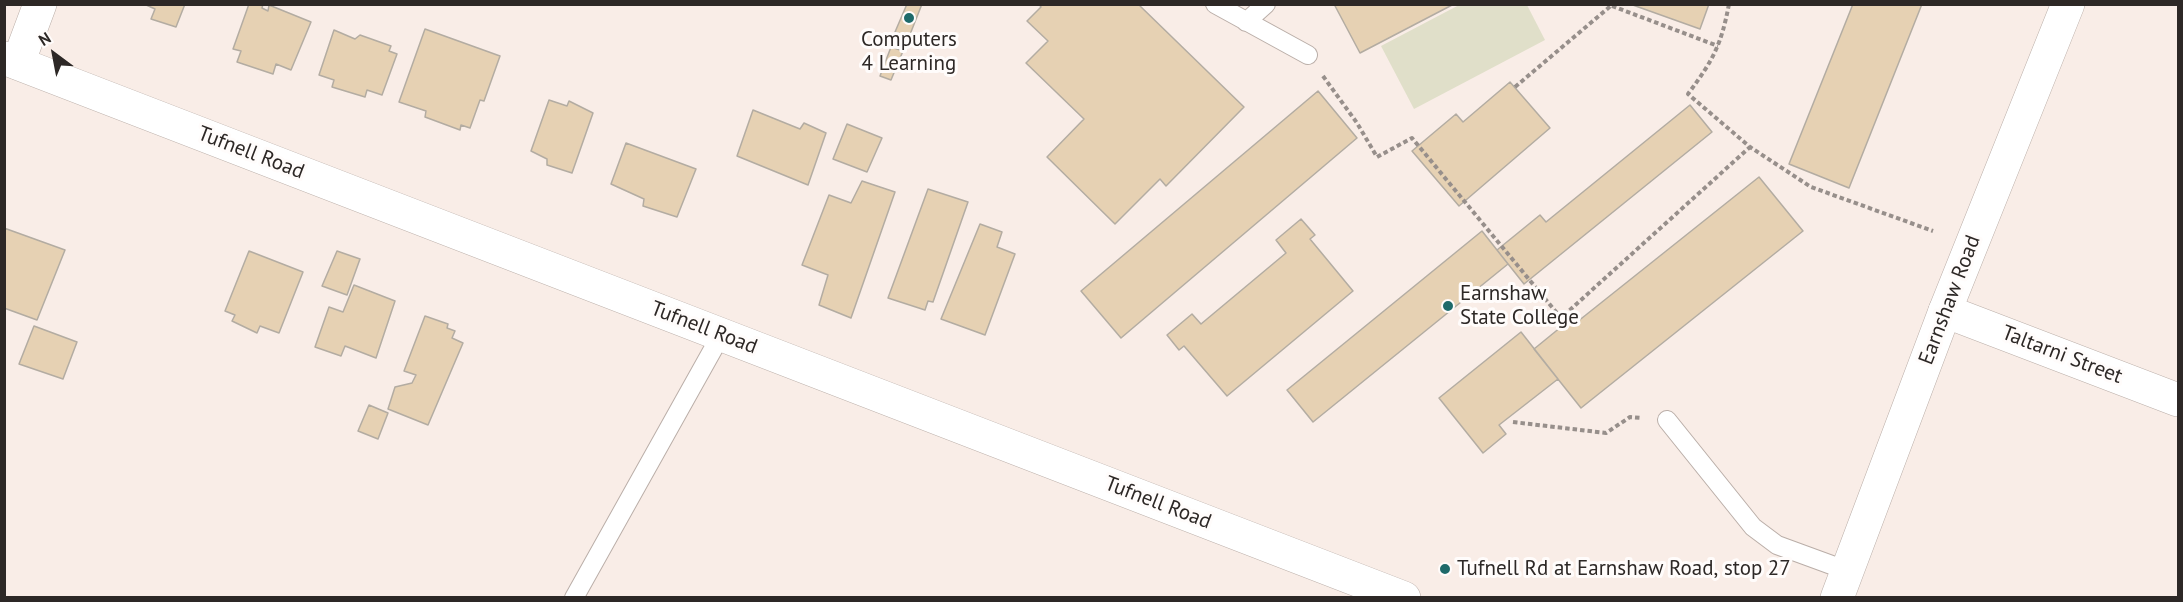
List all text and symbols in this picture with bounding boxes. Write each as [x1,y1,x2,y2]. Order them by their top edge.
marker: Computers 4 Learning [902,11,916,25]
north arrow [24,24,84,84]
text: N [35,27,54,50]
place label: Computers 4 Learning [861,27,957,77]
street label: Tufnell Road [194,121,308,185]
street label: Earnshaw Road [1914,232,1986,368]
place label: Earnshaw State College [1460,281,1579,331]
street label: Tufnell Road [647,296,761,360]
marker: Earnshaw State College [1441,299,1455,313]
street label: Taltarni Street [1998,320,2126,390]
street label: Tufnell Road [1101,471,1215,535]
place label: Tufnell Rd at Earnshaw Road, stop 27 [1457,556,1791,582]
marker: Tufnell Rd at Earnshaw Road, stop 27 [1438,562,1452,576]

